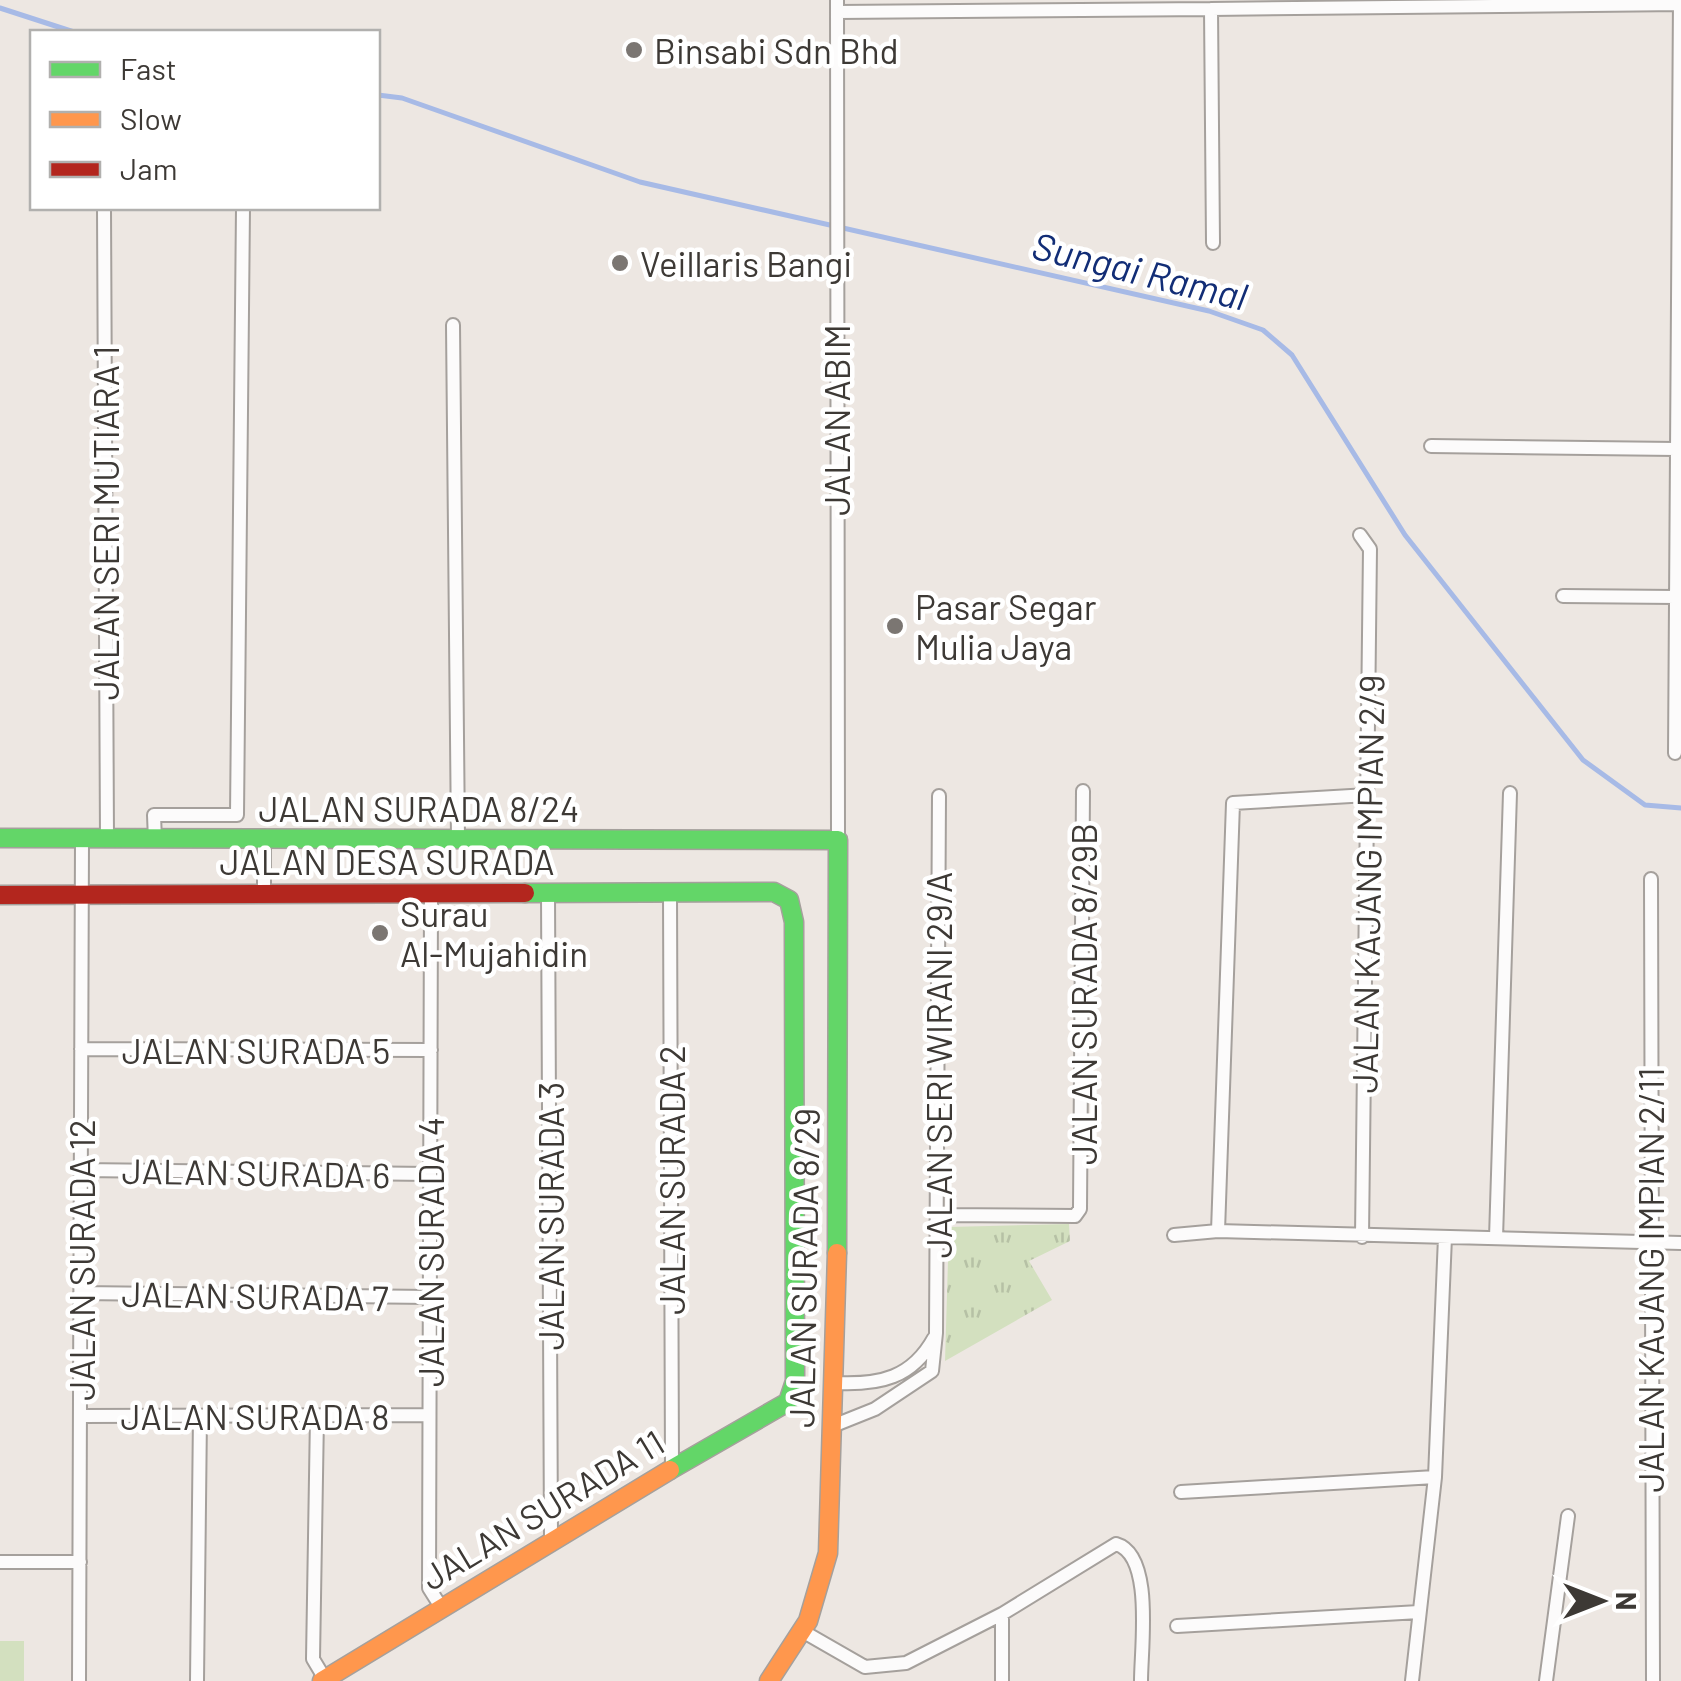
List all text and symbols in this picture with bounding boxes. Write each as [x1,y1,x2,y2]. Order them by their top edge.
place label: Binsabi Sdn Bhd [654,29,899,71]
legend [30,30,380,210]
marker: Binsabi Sdn Bhd [623,39,645,61]
text: Fast [120,50,177,86]
text: Slow [120,100,182,136]
text: Jam [120,150,177,186]
water label: Sungai Ramal [1028,221,1253,319]
place label: Veillaris Bangi [640,242,852,284]
marker: Veillaris Bangi [609,252,631,274]
street label: JALAN ABIM [815,324,857,516]
street label: JALAN SERI MUTIARA 1 [84,346,126,700]
place label: Pasar Segar Mulia Jaya [915,585,1097,667]
marker: Pasar Segar Mulia Jaya [884,615,906,637]
street label: JALAN KAJANG IMPIAN 2/9 [1342,674,1392,1094]
street label: JALAN SURADA 8/24 [259,787,579,829]
street label: JALAN SURADA 8/29B [1062,823,1104,1165]
street label: JALAN DESA SURADA [219,840,555,882]
street label: JALAN SERI WIRANI 29/A [917,872,959,1258]
place label: Surau Al-Mujahidin [400,892,588,974]
marker: Surau Al-Mujahidin [369,922,391,944]
street label: JALAN SURADA 5 [122,1029,390,1071]
street label: JALAN SURADA 2 [650,1045,692,1315]
street label: JALAN KAJANG IMPIAN 2/11 [1629,1067,1671,1493]
street label: JALAN SURADA 3 [529,1082,571,1350]
street label: JALAN SURADA 8/29 [779,1108,827,1428]
street label: JALAN SURADA 4 [409,1117,451,1387]
street label: JALAN SURADA 12 [60,1119,102,1401]
street label: JALAN SURADA 6 [121,1149,391,1195]
street label: JALAN SURADA 7 [121,1272,389,1318]
street label: JALAN SURADA 8 [121,1395,389,1437]
street label: JALAN SURADA 11 [413,1420,671,1598]
north arrow [1551,1551,1651,1651]
text: N [1610,1592,1644,1610]

